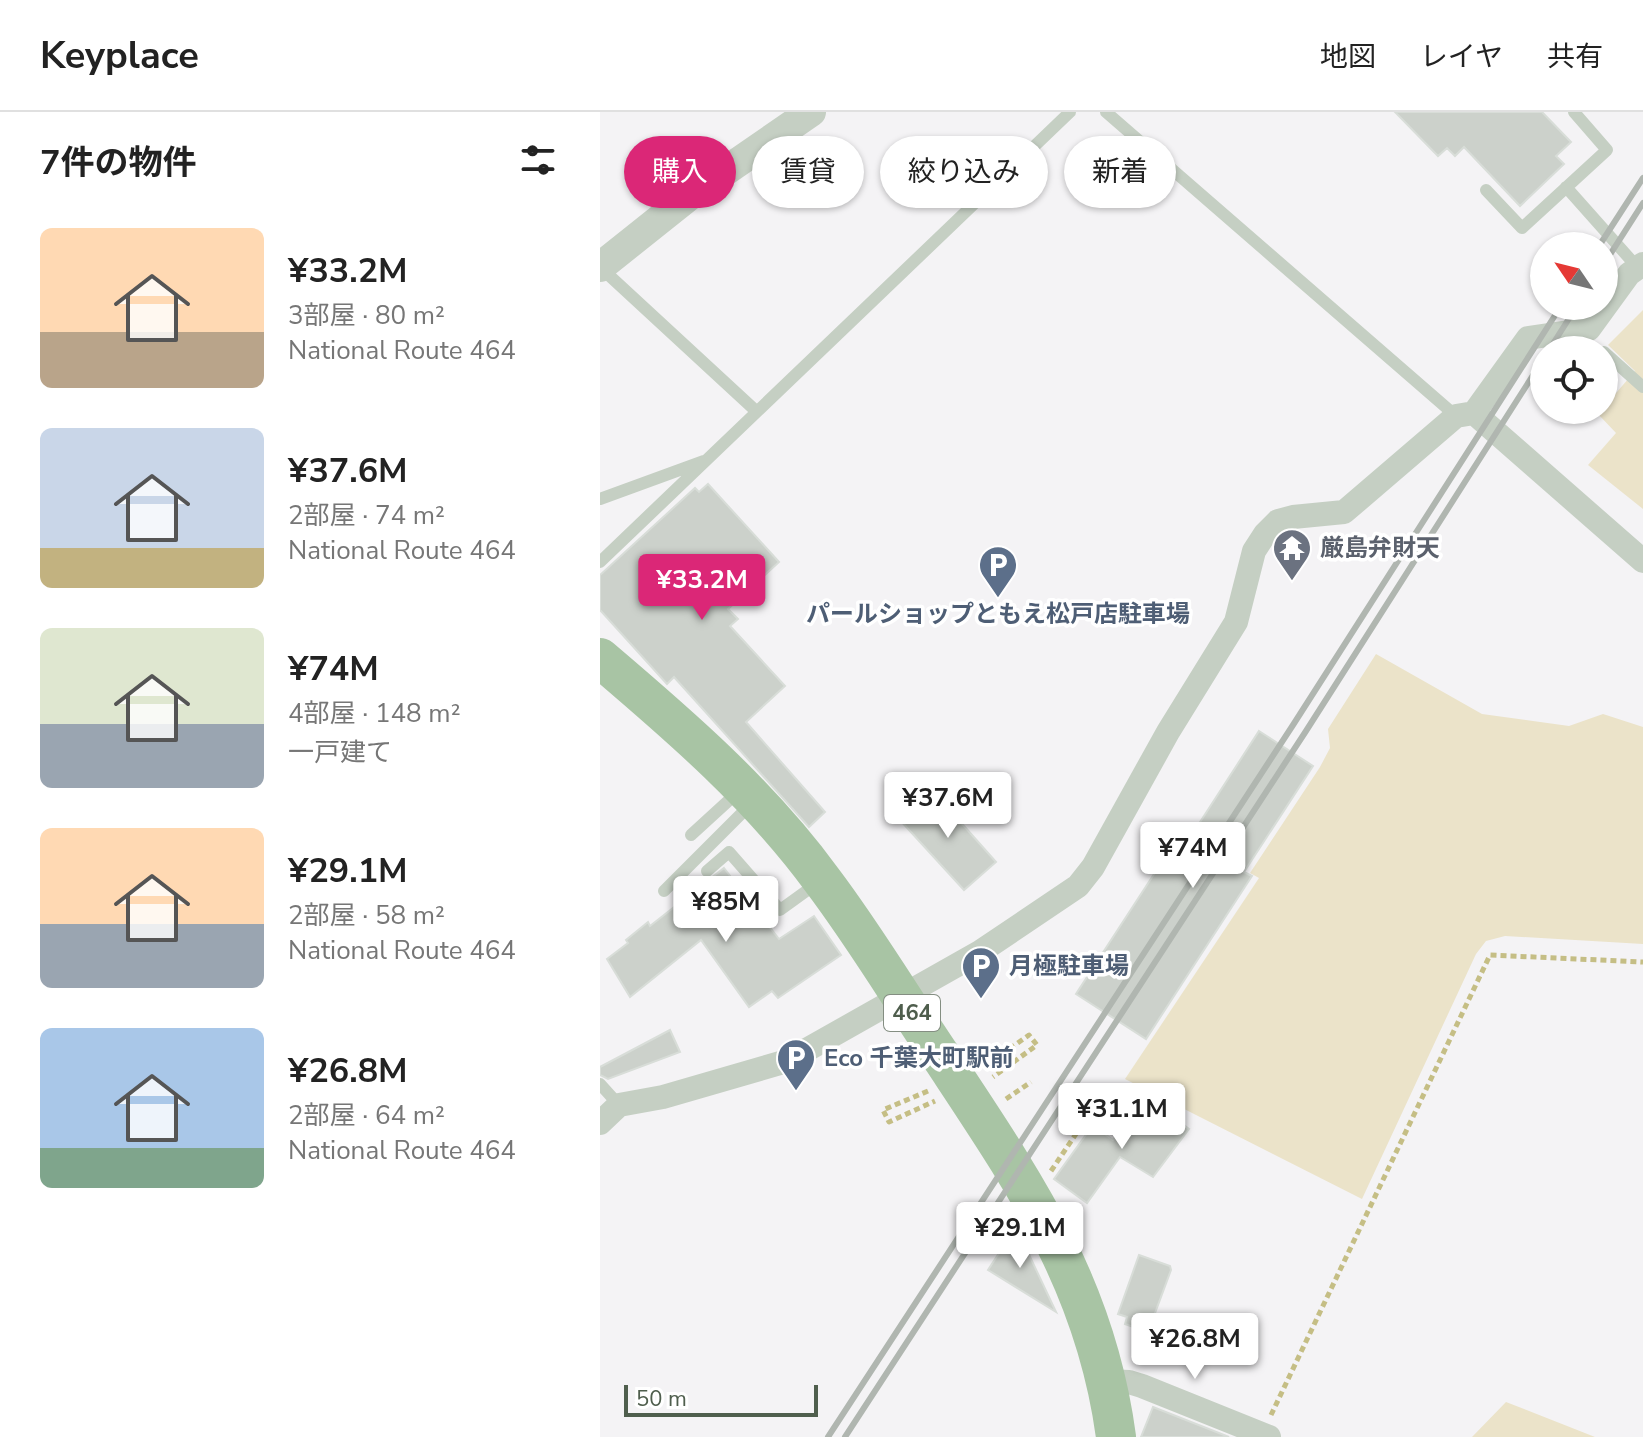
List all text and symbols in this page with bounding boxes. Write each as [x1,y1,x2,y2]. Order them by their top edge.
text: Keyplace [40,30,199,81]
text: 地図 [1320,38,1376,76]
text: レイヤ [1420,38,1503,76]
text: 共有 [1547,38,1603,76]
chip: 購入 [624,136,736,208]
chip: 賃貸 [752,136,864,208]
chip: 絞り込み [880,136,1048,208]
chip: 新着 [1064,136,1176,208]
icon: filters [516,138,560,182]
text: 7件の物件 [40,140,196,186]
north arrow [1530,232,1618,320]
map controls [1530,232,1618,424]
text: ¥33.2M [288,248,408,294]
icon: home [104,260,200,356]
text: 3部屋 · 80 m² [288,298,445,333]
text: National Route 464 [288,333,516,368]
button: locate [1530,336,1618,424]
text: ¥37.6M [288,448,408,494]
icon: home [104,460,200,556]
text: 2部屋 · 74 m² [288,498,445,533]
temple icon: 厳島弁財天 [1271,527,1313,582]
place label: 厳島弁財天 [1320,532,1440,564]
text: National Route 464 [288,533,516,568]
parking icon: パールショップともえ松戸店駐車場 [977,544,1019,599]
pin: ¥33.2M [637,554,767,622]
text: ¥33.2M [656,562,748,597]
place label: パールショップともえ松戸店駐車場 [806,598,1190,630]
text: ¥74M [288,646,379,692]
icon: home [104,660,200,756]
text: 4部屋 · 148 m² [288,696,461,731]
text: 一戸建て [288,735,392,770]
pin: ¥37.6M [883,772,1013,840]
text: ¥37.6M [902,780,994,815]
pin: ¥74M [1146,822,1240,890]
text: ¥74M [1158,830,1228,865]
text: ¥29.1M [288,848,408,894]
icon: home [104,860,200,956]
pin: ¥85M [679,876,773,944]
text: ¥85M [691,884,761,919]
text: 2部屋 · 58 m² [288,898,445,933]
text: National Route 464 [288,933,516,968]
parking icon: 月極駐車場 [960,945,1002,1000]
place label: 月極駐車場 [1009,950,1129,982]
road number: 464 [884,995,940,1031]
parking icon: Eco 千葉大町駅前 [775,1037,817,1092]
place label: Eco 千葉大町駅前 [824,1042,1014,1074]
text: ¥26.8M [288,1048,408,1094]
icon: home [104,1060,200,1156]
pin: ¥31.1M [1057,1083,1187,1151]
text: ¥31.1M [1076,1091,1168,1126]
text: 2部屋 · 64 m² [288,1098,445,1133]
text: National Route 464 [288,1133,516,1168]
pin: ¥29.1M [955,1202,1085,1270]
text: ¥29.1M [974,1210,1066,1245]
pin: ¥26.8M [1130,1313,1260,1381]
text: ¥26.8M [1149,1321,1241,1356]
scale bar [624,1381,818,1417]
text: 50 m [636,1384,687,1414]

